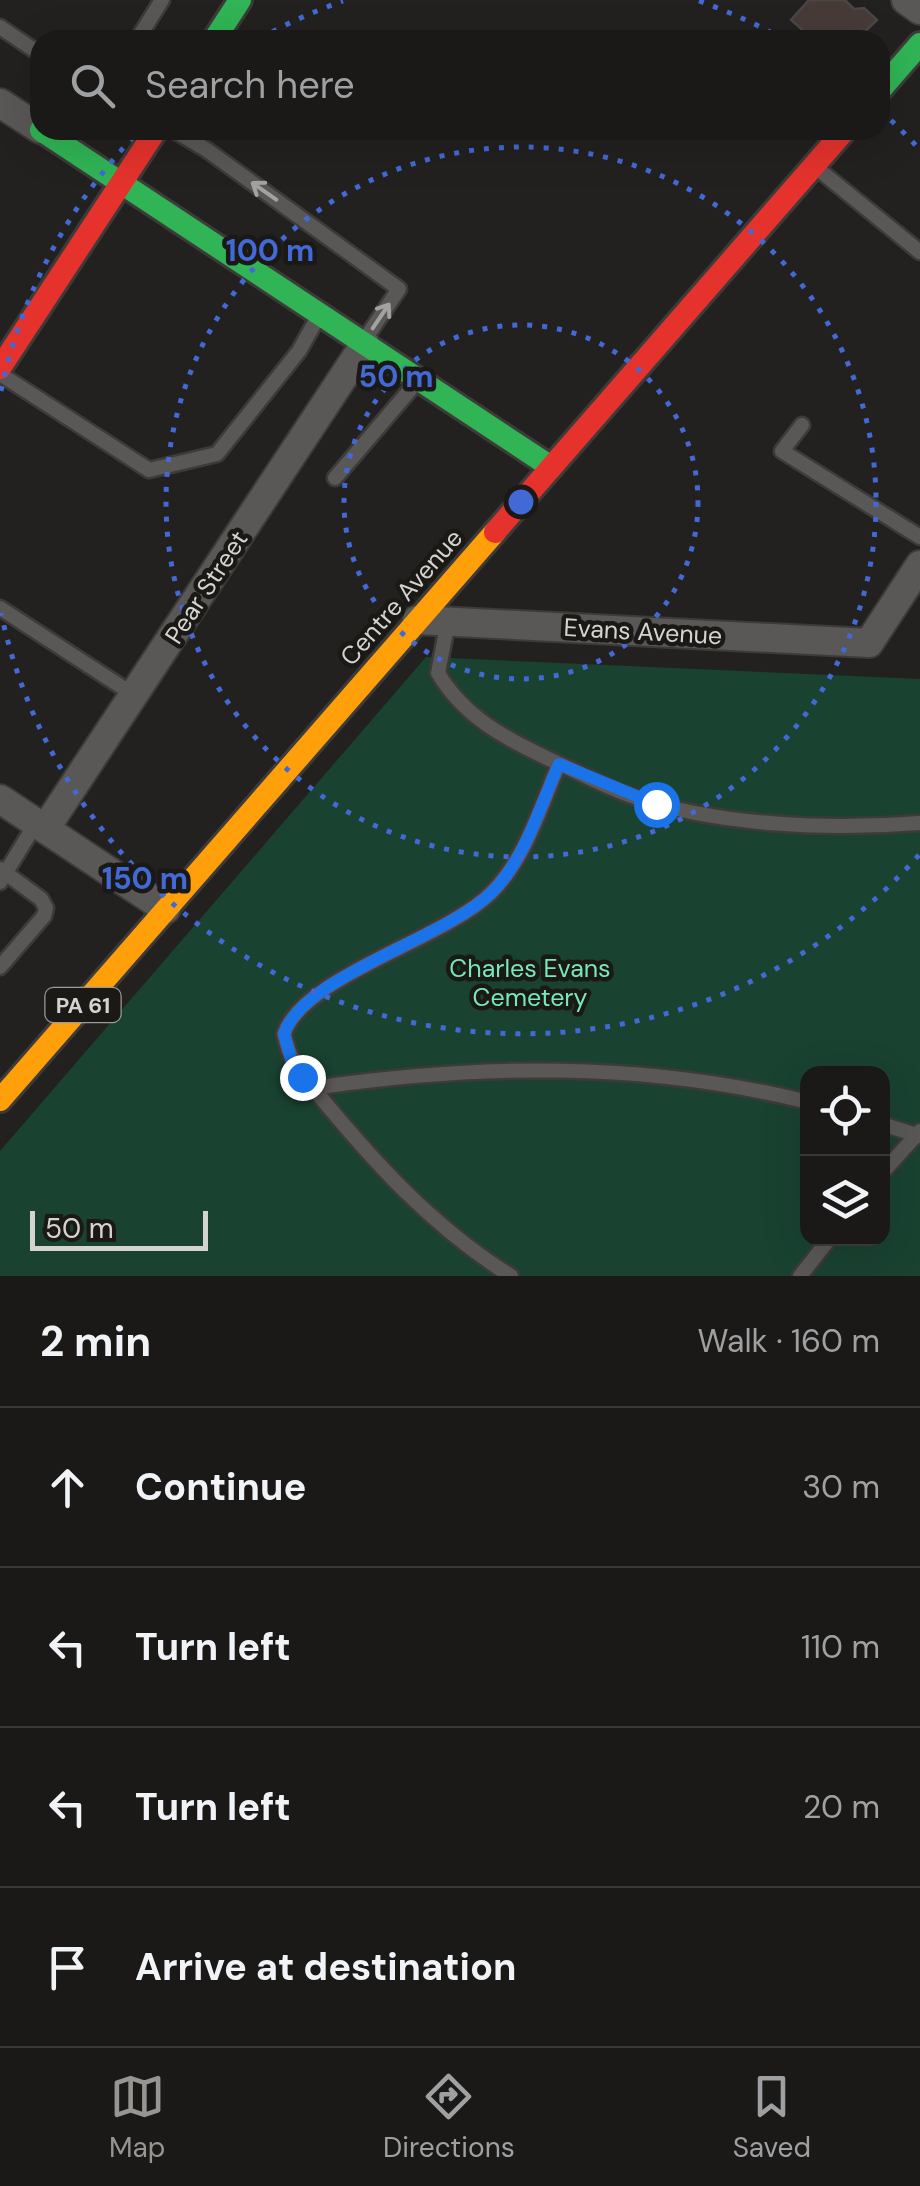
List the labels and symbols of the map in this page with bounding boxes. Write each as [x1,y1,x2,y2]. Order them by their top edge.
one-way arrow [250,181,278,202]
text: 100 m [226,231,314,270]
one-way arrow [370,302,391,330]
text: 50 m [358,357,434,396]
centre of rings [503,484,539,520]
street label: Centre Avenue [333,522,470,673]
street label: Pear Street [158,524,255,650]
street label: Evans Avenue [563,611,723,652]
route start [634,782,680,828]
text: 150 m [102,859,188,898]
park label: Charles Evans Cemetery [449,952,611,1014]
road number: PA 61 [46,988,120,1022]
route end [280,1055,326,1101]
scale bar [30,1206,208,1250]

